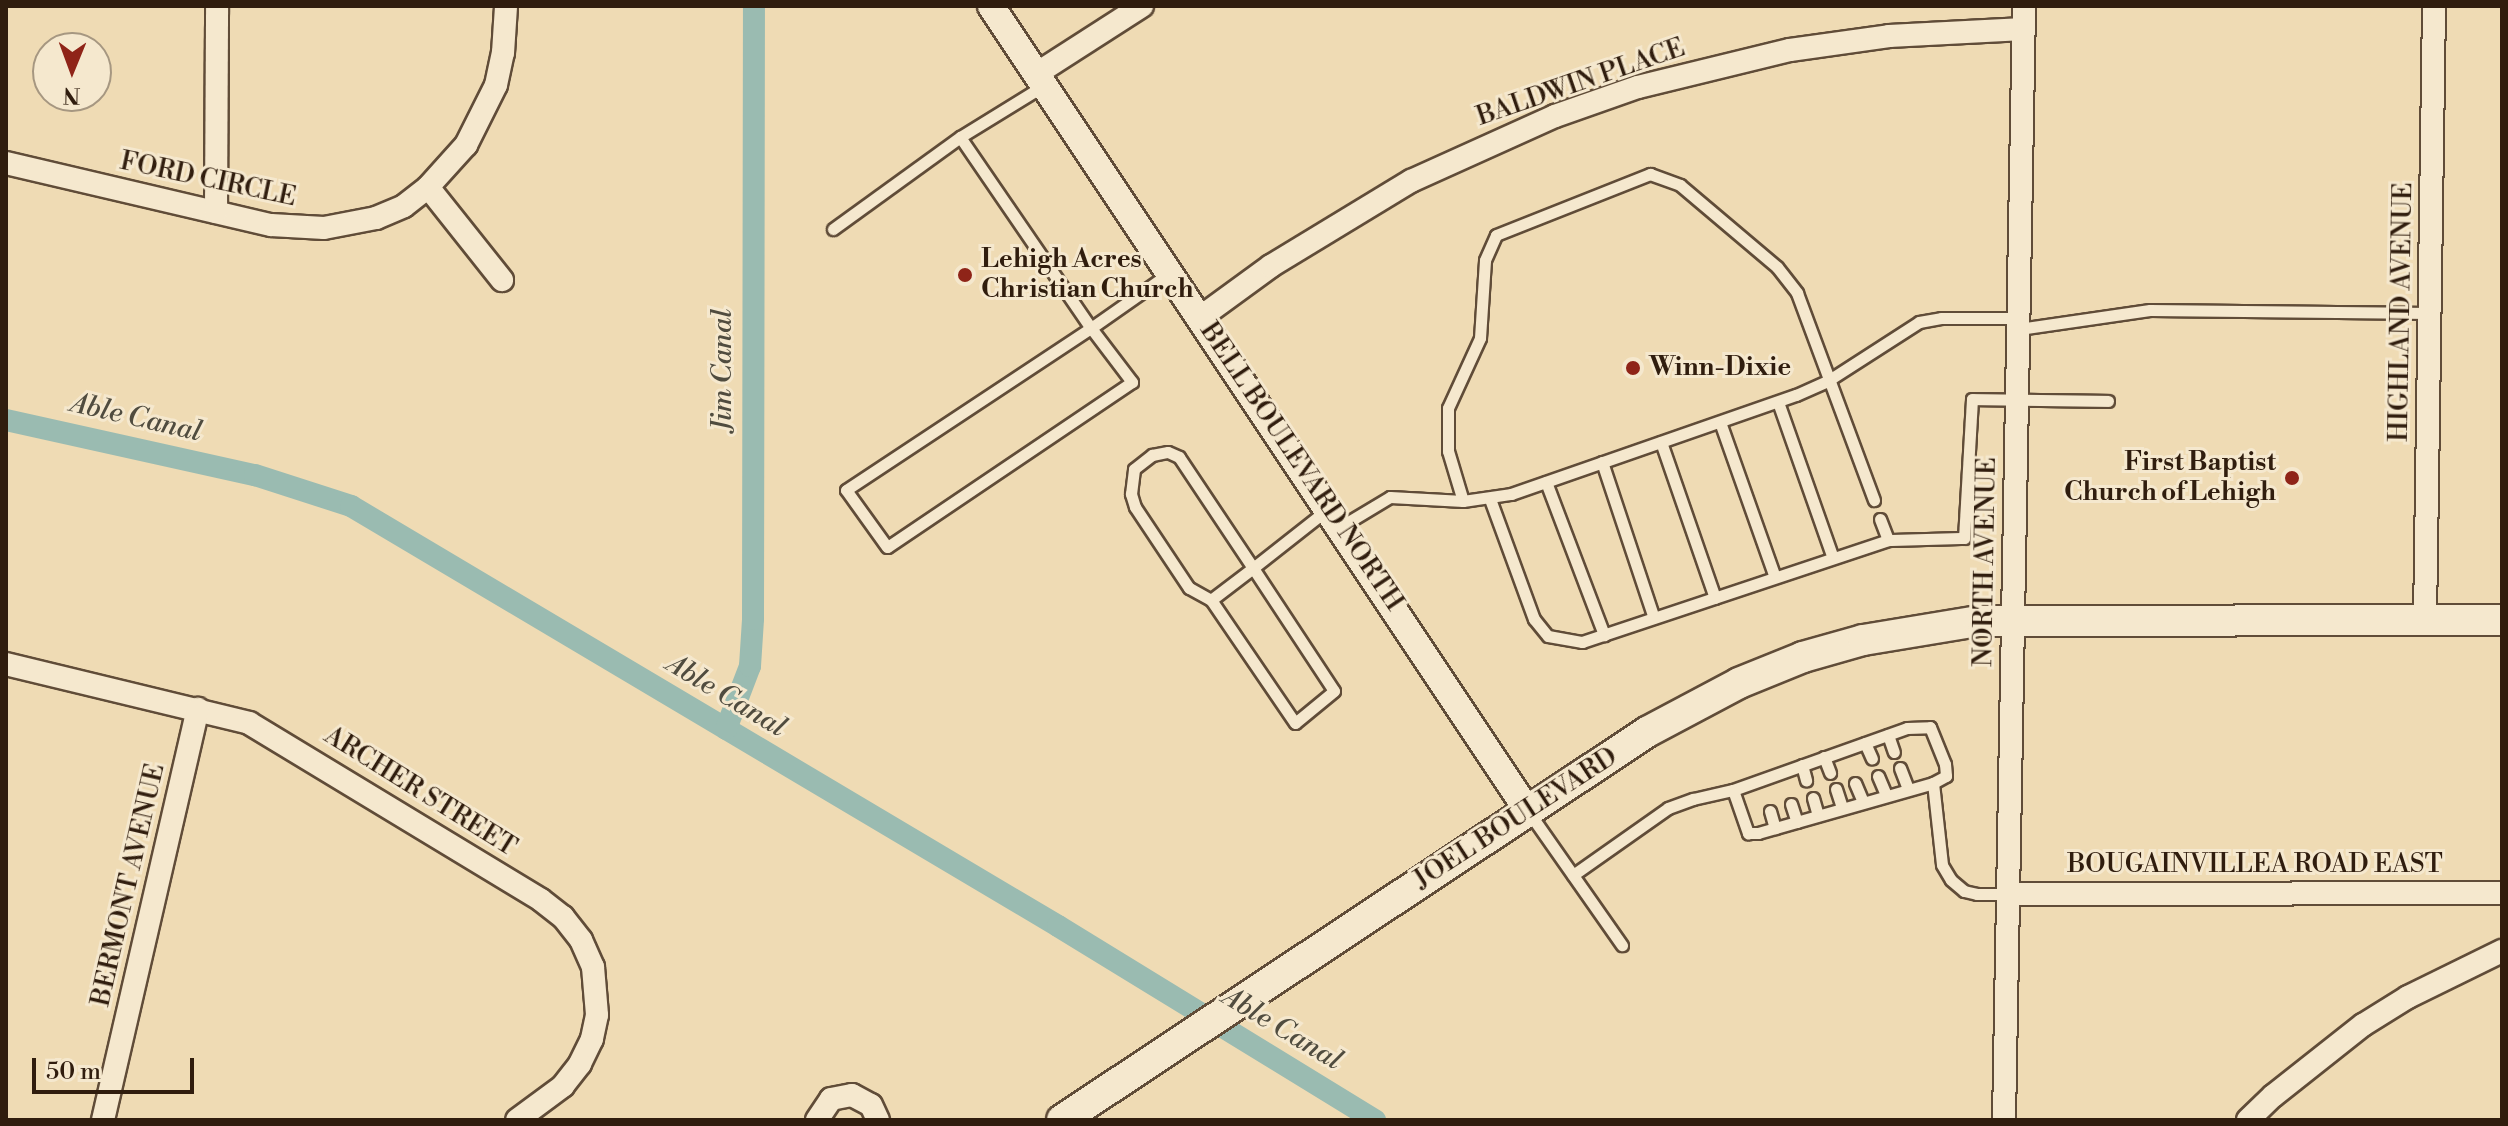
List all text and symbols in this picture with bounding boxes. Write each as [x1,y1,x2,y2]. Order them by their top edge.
north arrow [32,32,112,112]
street label: BALDWIN PLACE [1473,33,1689,133]
text: N [63,81,81,108]
street label: FORD CIRCLE [117,146,299,214]
street label: HIGHLAND AVENUE [2384,182,2420,442]
place label: Lehigh Acres Christian Church [981,244,1193,306]
marker: Lehigh Acres Christian Church [956,266,974,284]
water label: Jim Canal [706,309,740,431]
street label: BELL BOULEVARD NORTH [1193,317,1409,617]
place label: Winn-Dixie [1649,352,1791,384]
marker: Winn-Dixie [1624,359,1642,377]
water label: Able Canal [67,387,205,449]
place label: First Baptist Church of Lehigh [2064,447,2276,508]
street label: NORTH AVENUE [1969,457,2003,667]
marker: First Baptist Church of Lehigh [2283,469,2301,487]
water label: Able Canal [660,647,792,745]
street label: ARCHER STREET [318,720,522,864]
street label: JOEL BOULEVARD [1409,742,1623,896]
street label: BERMONT AVENUE [86,761,172,1009]
street label: BOUGAINVILLEA ROAD EAST [2067,849,2443,881]
water label: Able Canal [1216,980,1348,1078]
scale bar [36,1042,198,1092]
text: 50 m [46,1057,101,1087]

